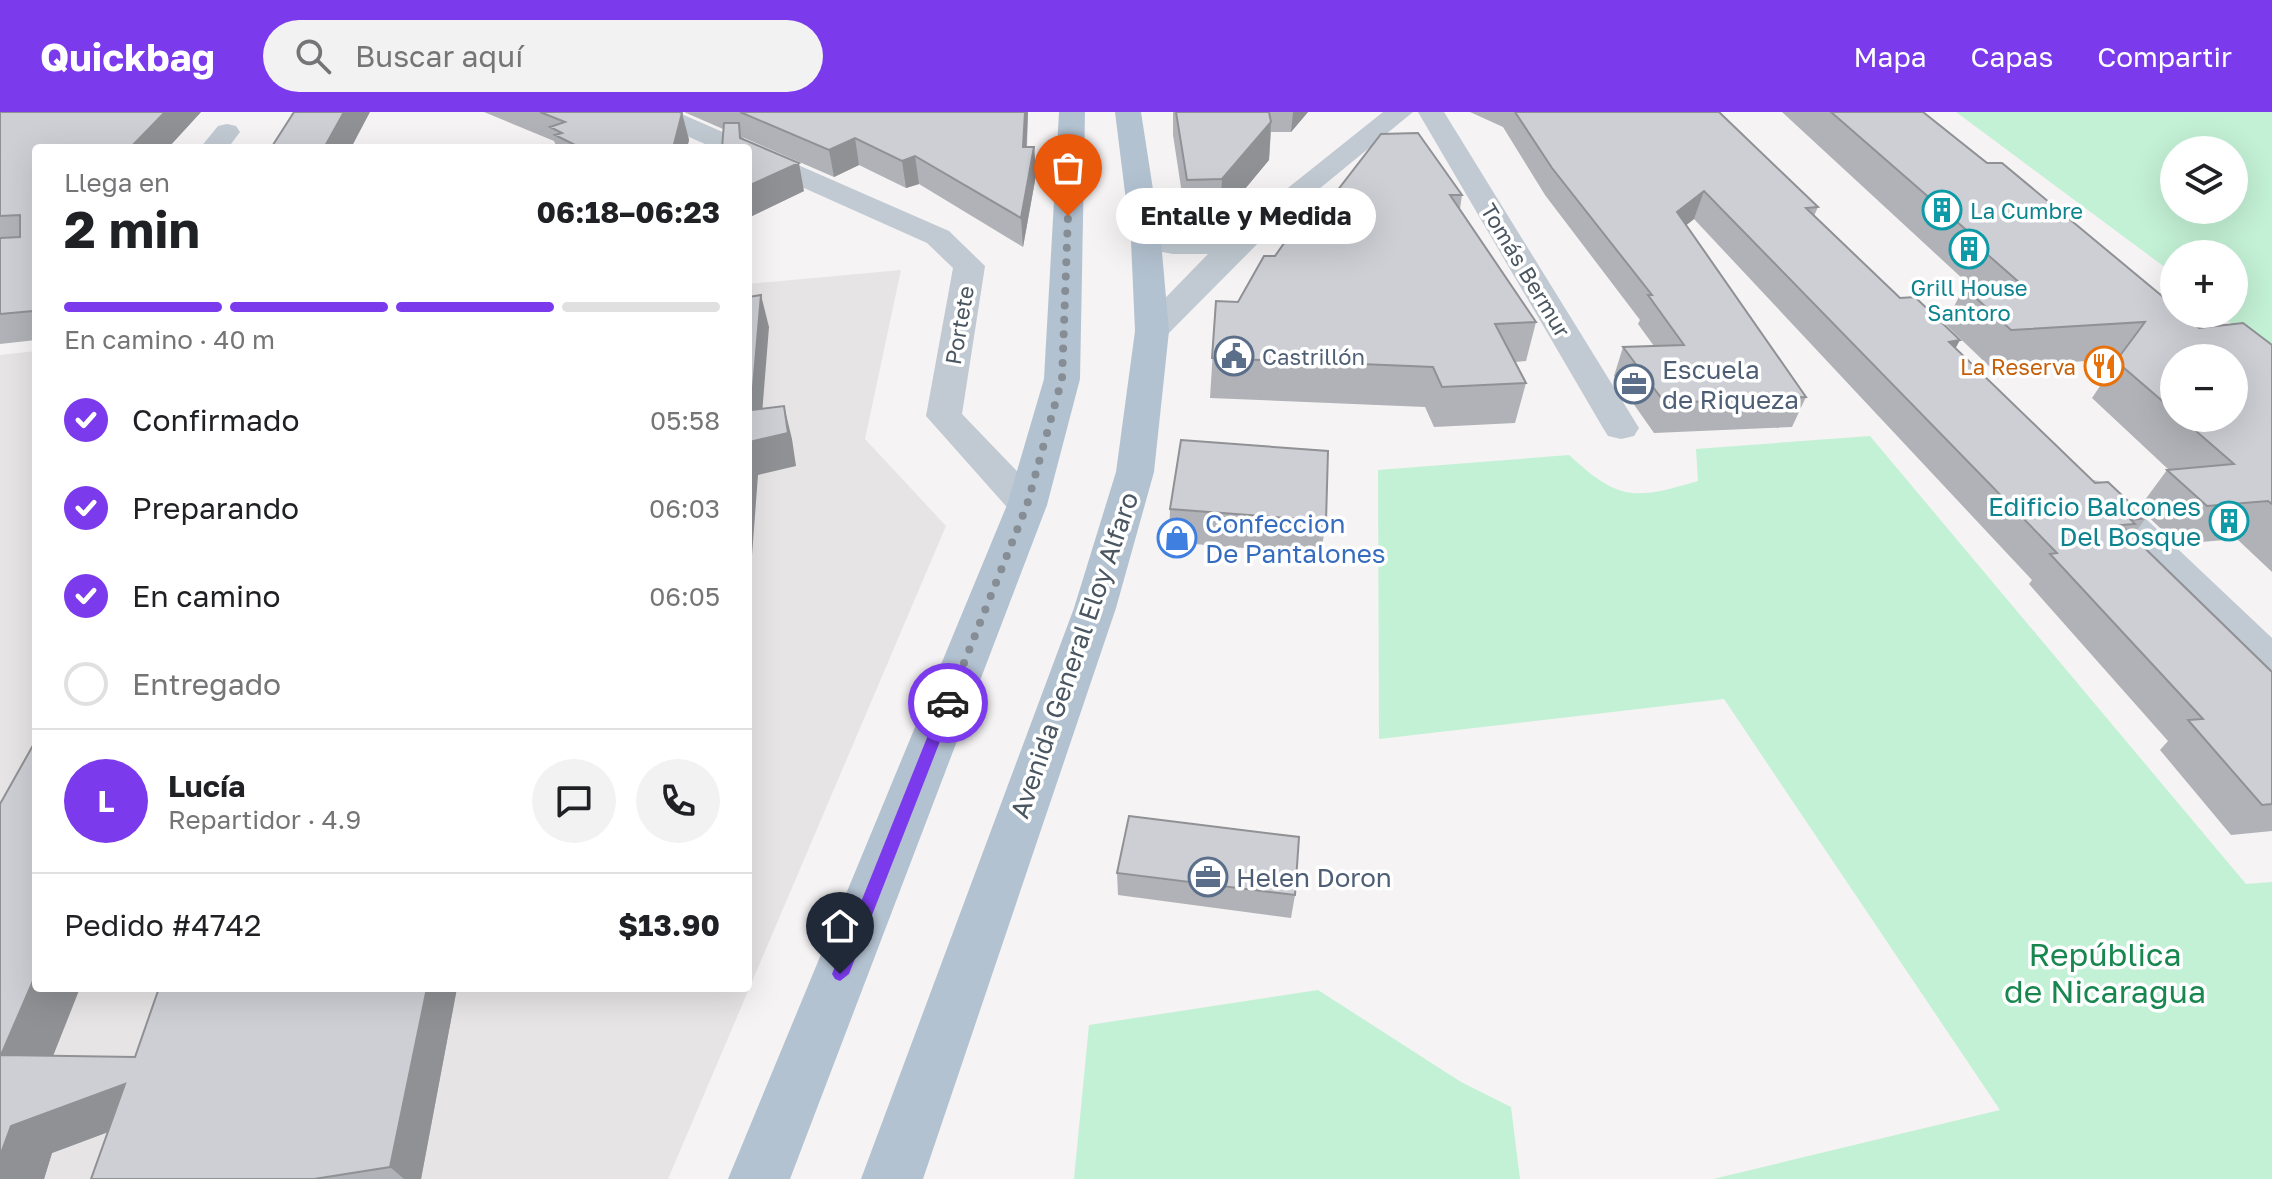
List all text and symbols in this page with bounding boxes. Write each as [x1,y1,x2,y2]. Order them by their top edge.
search box [263,20,823,92]
text: Quickbag [40,34,215,79]
icon: search [291,34,335,78]
text: Buscar aquí [355,38,523,74]
text: Mapa [1854,40,1926,73]
text: Capas [1970,40,2053,73]
text: Compartir [2097,40,2232,73]
pin [1034,134,1102,216]
map controls [2160,136,2248,432]
button: layers [2160,136,2248,224]
icon: bag [1046,146,1090,190]
text: Llega en [64,167,170,198]
callout: Entalle y Medida [1116,188,1376,244]
building icon: La Cumbre [1921,189,1963,231]
text: 06:18–06:23 [537,194,720,230]
text: 2 min [64,197,200,259]
place label: La Cumbre [1970,197,2083,224]
street label: Tomás Bermur [1475,198,1577,342]
text: Entalle y Medida [1140,200,1352,231]
building icon: Grill House Santoro [1948,228,1990,270]
button: + [2160,240,2248,328]
place label: Grill House Santoro [1910,274,2028,326]
street label: Portete [939,283,979,367]
text: En camino · 40 m [64,324,275,355]
public building icon: Castrillón [1213,335,1255,377]
place label: Castrillón [1262,343,1365,370]
button: − [2160,344,2248,432]
restaurant icon: La Reserva [2083,345,2125,387]
place label: La Reserva [1960,353,2076,380]
place label: Escuela de Riqueza [1662,354,1799,415]
office icon: Escuela de Riqueza [1613,363,1655,405]
icon: check [64,398,108,442]
text: Confirmado [132,402,300,438]
text: 05:58 [650,405,720,436]
icon: check [64,486,108,530]
street label: Avenida General Eloy Alfaro [1004,488,1144,822]
text: Preparando [132,490,299,526]
place label: Edificio Balcones Del Bosque [1988,491,2201,552]
text: 06:03 [649,493,720,524]
building icon: Edificio Balcones Del Bosque [2208,500,2250,542]
place label: Confeccion De Pantalones [1205,508,1386,569]
shop icon: Confeccion De Pantalones [1156,517,1198,559]
icon: check [64,574,108,618]
text: En camino [132,578,281,614]
text: 06:05 [649,581,720,612]
courier [908,663,988,743]
text: Entregado [132,666,281,702]
icon: car [926,681,970,725]
button: chat [532,759,616,843]
button: phone [636,759,720,843]
text: Lucía [168,768,246,804]
text: L [97,783,115,819]
text: Repartidor · 4.9 [168,804,361,835]
office icon: Helen Doron [1187,856,1229,898]
place label: Helen Doron [1236,862,1392,893]
pin [806,892,874,974]
icon: home [818,904,862,948]
text: Pedido #4742 [64,907,262,943]
text: $13.90 [618,907,720,943]
park label: República de Nicaragua [2004,935,2206,1010]

